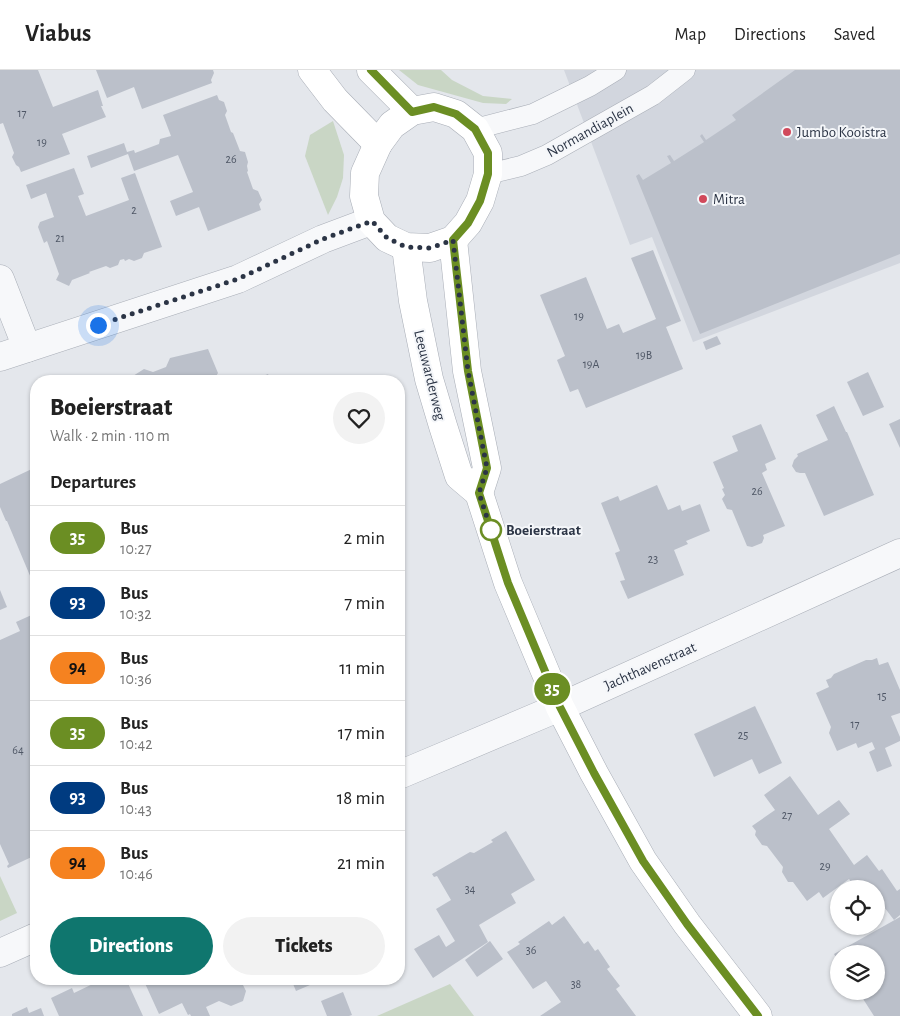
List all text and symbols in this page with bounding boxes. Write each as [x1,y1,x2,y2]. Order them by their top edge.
text: Viabus [25,22,91,46]
text: Map [675,26,706,44]
text: Directions [734,26,806,44]
text: Saved [834,26,875,44]
street label: Normandiaplein [544,100,636,160]
house number: 17 [17,107,27,119]
place label: Jumbo Kooistra [797,125,887,140]
marker: Jumbo Kooistra [781,126,793,138]
house number: 19 [37,136,47,148]
house number: 26 [225,153,237,165]
place label: Mitra [713,192,745,207]
marker: Mitra [697,193,709,205]
house number: 2 [131,204,137,216]
house number: 21 [55,232,65,244]
house number: 19 [574,310,584,322]
your location [86,313,111,338]
street label: Leeuwarderweg [411,328,448,422]
house number: 19B [636,349,652,361]
house number: 19A [583,358,599,370]
button: heart [333,392,385,444]
text: Boeierstraat [50,396,172,420]
text: Walk · 2 min · 110 m [50,428,170,444]
text: Departures [50,473,136,492]
house number: 26 [751,485,763,497]
text: Bus [120,519,148,538]
marker: Boeierstraat [480,519,502,541]
place label: Boeierstraat [506,523,581,538]
text: 35 [70,529,85,547]
text: 2 min [344,529,385,548]
text: 10:27 [120,541,152,557]
house number: 23 [648,553,658,565]
text: Bus [120,584,148,603]
text: 93 [69,594,86,612]
text: 7 min [344,594,385,613]
text: 10:32 [120,606,152,622]
street label: Jachthavenstraat [602,639,698,693]
text: Bus [120,649,148,668]
text: 94 [69,659,86,677]
text: 11 min [339,659,385,678]
text: 10:36 [120,671,152,687]
line badge: 35 [530,673,574,705]
text: 35 [544,680,560,698]
house number: 15 [877,690,887,702]
text: Bus [120,714,148,733]
house number: 17 [850,718,860,730]
text: 35 [70,724,85,742]
text: 17 min [338,724,385,743]
house number: 25 [738,729,748,741]
text: 10:42 [120,736,153,752]
house number: 64 [12,744,24,756]
text: Bus [120,779,148,798]
text: 93 [69,789,86,807]
text: 18 min [337,789,385,808]
text: 10:43 [120,801,152,817]
house number: 27 [782,809,792,821]
text: Bus [120,844,148,863]
text: 94 [69,854,86,872]
text: 21 min [337,854,385,873]
house number: 29 [819,860,831,872]
text: 10:46 [120,866,153,882]
map controls [830,880,885,1000]
button: locate [830,880,885,935]
house number: 34 [465,883,476,895]
button: Directions [50,917,213,975]
button: Tickets [223,917,385,975]
house number: 36 [526,944,537,956]
button: layers [830,945,885,1000]
house number: 38 [571,978,582,990]

